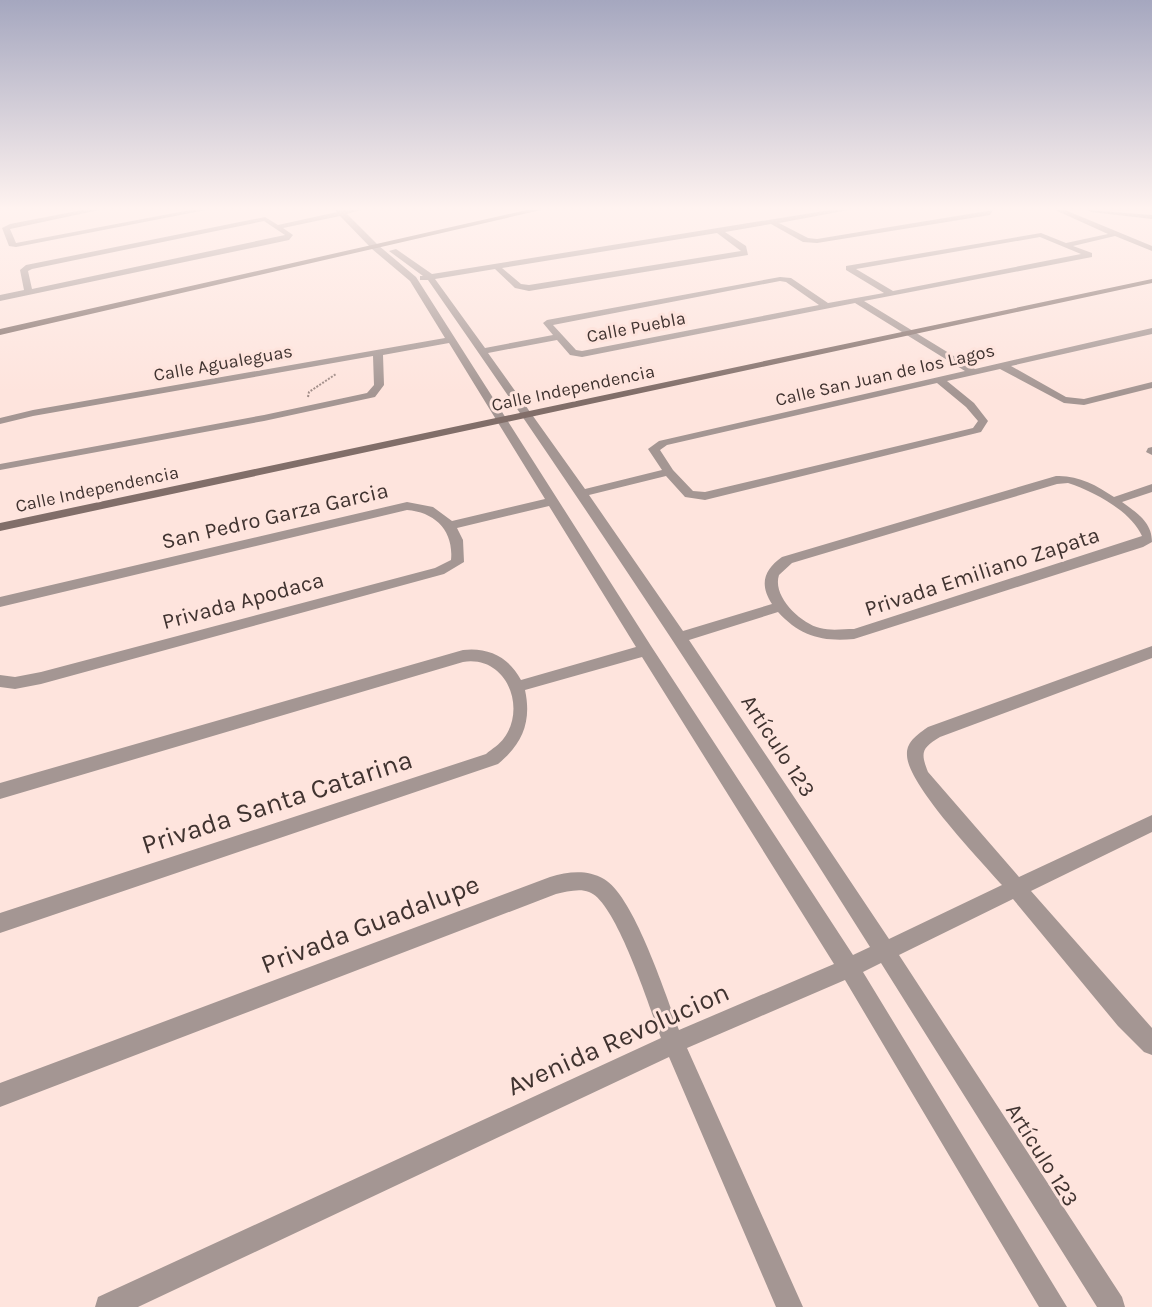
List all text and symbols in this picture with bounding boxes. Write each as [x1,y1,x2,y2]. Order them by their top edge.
street label: Calle Puebla [585,307,687,347]
street label: Calle San Juan de los Lagos [773,339,997,411]
street label: Calle Agualeguas [152,340,294,386]
street label: Calle Independencia [489,360,657,416]
street label: Calle Independencia [13,461,181,517]
street label: San Pedro Garza Garcia [159,477,391,555]
street label: Privada Emiliano Zapata [861,522,1103,622]
street label: Privada Apodaca [159,567,327,635]
street label: Artículo 123 [735,690,821,802]
street label: Privada Santa Catarina [138,743,416,861]
street label: Privada Guadalupe [256,868,484,980]
street label: Avenida Revolucion [502,976,734,1102]
street label: Artículo 123 [1000,1099,1084,1211]

